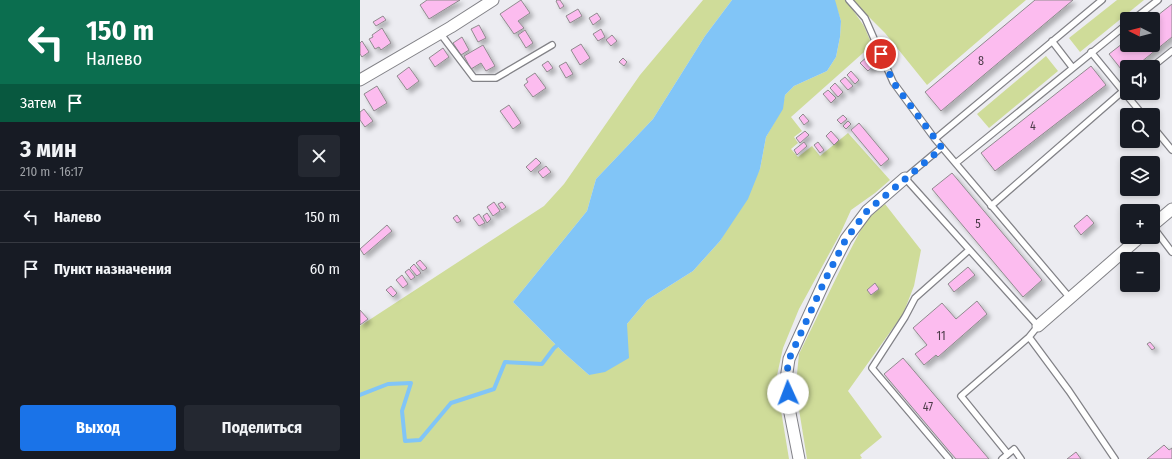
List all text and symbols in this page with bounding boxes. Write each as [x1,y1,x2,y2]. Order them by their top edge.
north arrow [1120,12,1160,52]
map controls [1120,12,1160,292]
text: 150 m [86,14,154,47]
icon: left [20,16,72,68]
pin [864,37,898,71]
icon: arrive [870,43,892,65]
text: Налево [86,48,142,70]
house number: 8 [978,54,984,68]
button: sound [1120,60,1160,100]
icon: arrive [64,92,86,114]
text: Затем [20,94,56,112]
button: search [1120,108,1160,148]
house number: 4 [1030,119,1036,133]
text: 3 мин [20,135,77,163]
button: close [298,135,340,177]
button: layers [1120,156,1160,196]
text: 210 m · 16:17 [20,164,83,179]
button: + [1120,204,1160,244]
icon: left [20,206,42,228]
text: Налево [54,208,101,226]
text: 150 m [304,208,340,226]
house number: 5 [975,217,981,231]
button: − [1120,252,1160,292]
icon: arrive [20,258,42,280]
text: Пункт назначения [54,260,172,278]
text: 60 m [310,260,340,278]
house number: 11 [936,329,946,343]
position arrow [767,372,809,414]
house number: 47 [923,400,933,414]
button: Выход [20,405,176,451]
button: Поделиться [184,405,340,451]

